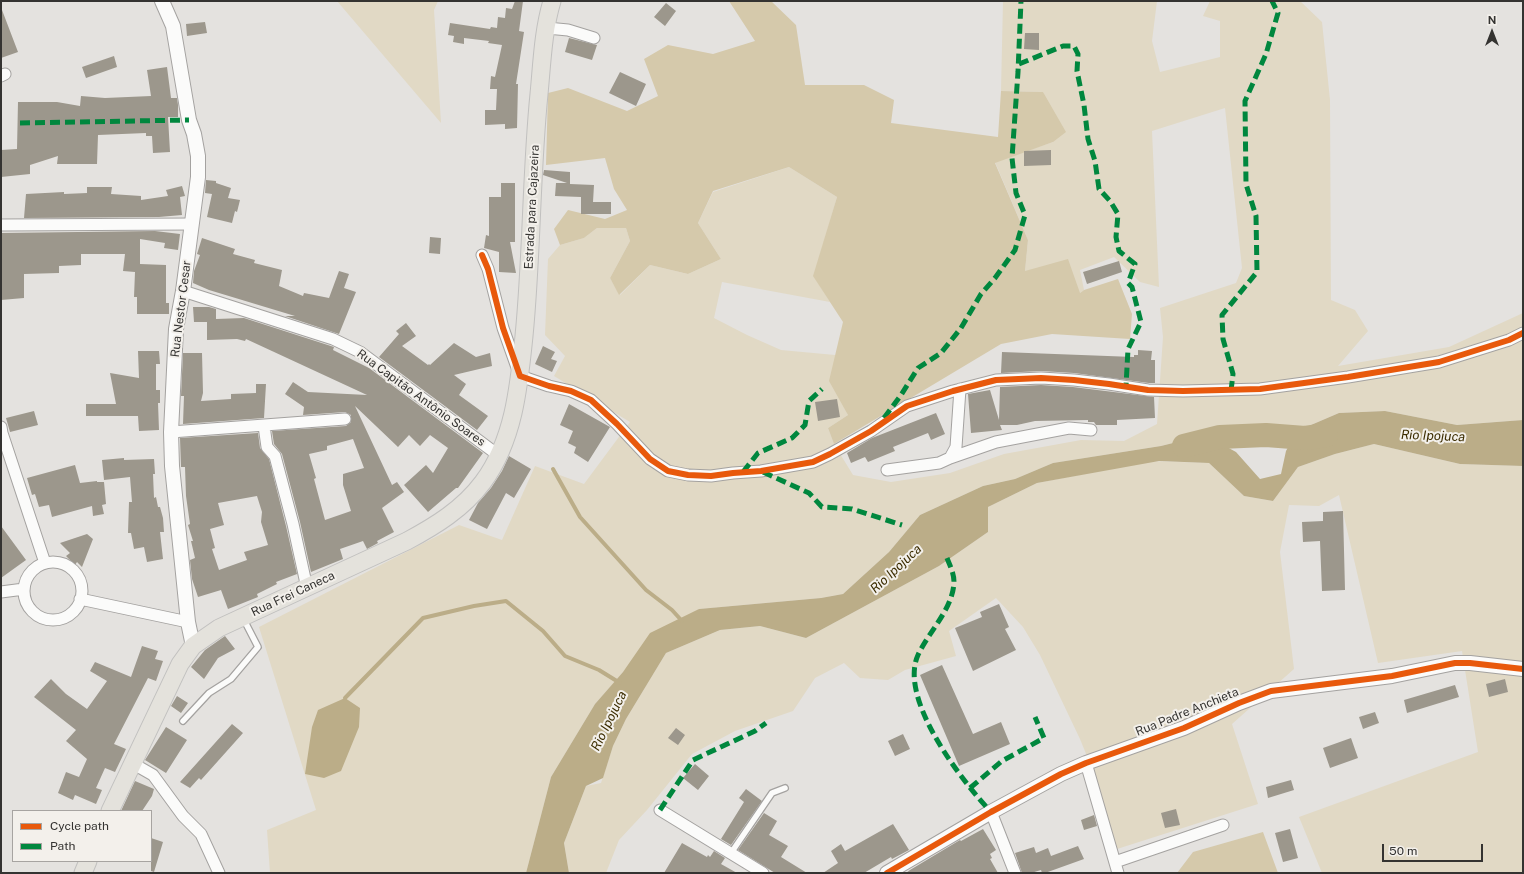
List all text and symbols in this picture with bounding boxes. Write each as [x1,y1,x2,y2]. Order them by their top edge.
north arrow [1472,12,1512,52]
text: N [1488,14,1496,26]
street label: Estrada para Cajazeira [522,144,542,270]
street label: Rua Nestor Cesar [168,260,194,358]
street label: Rua Capitão Antônio Soares [354,347,488,449]
water label: Rio Ipojuca [1401,427,1465,445]
water label: Rio Ipojuca [867,541,925,597]
street label: Rua Frei Caneca [249,568,337,620]
street label: Rua Padre Anchieta [1133,685,1241,739]
water label: Rio Ipojuca [588,689,630,753]
legend [12,810,152,862]
text: Cycle path [50,819,109,833]
scale bar [1384,836,1485,862]
text: Path [50,839,76,853]
text: 50 m [1389,844,1417,858]

